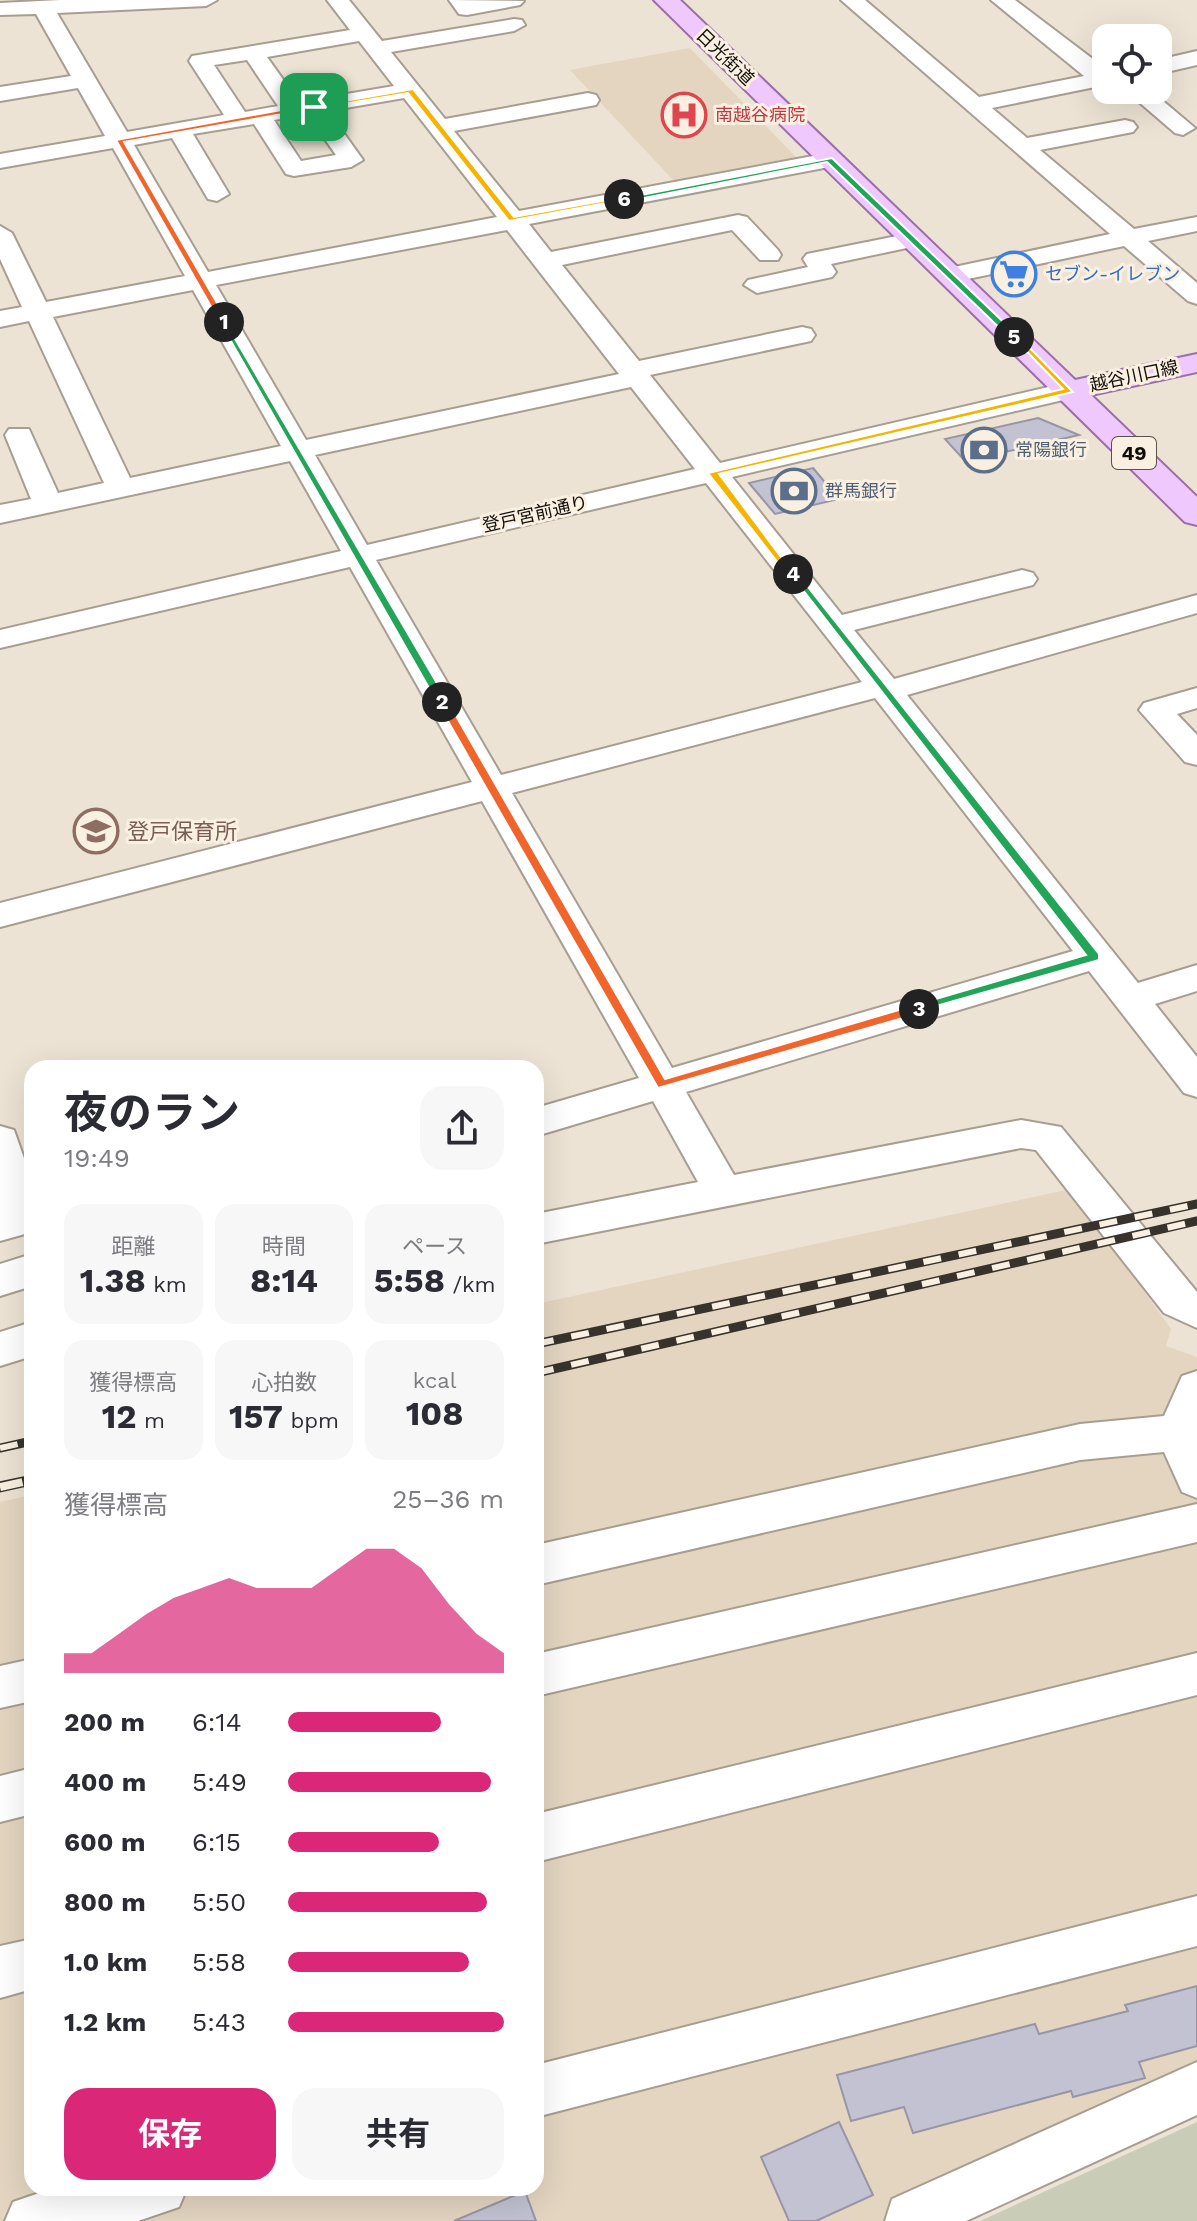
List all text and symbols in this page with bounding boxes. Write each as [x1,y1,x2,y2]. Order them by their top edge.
street label: 日光街道 [692,24,759,89]
map controls [1092,24,1172,104]
button: locate [1092,24,1172,104]
pin [280,73,348,141]
icon: arrive [292,85,336,129]
hospital icon: 南越谷病院 [660,91,708,139]
place label: 南越谷病院 [715,104,805,125]
pin: 6 [604,179,644,219]
text: 6 [617,186,631,211]
supermarket icon: セブン-イレブン [990,250,1038,298]
place label: セブン-イレブン [1045,263,1180,284]
pin: 1 [204,302,244,342]
text: 1 [219,309,229,334]
pin: 5 [994,317,1034,357]
text: 5 [1008,324,1020,349]
street label: 越谷川口線 [1088,356,1180,395]
bank icon: 常陽銀行 [960,426,1008,474]
road number: 49 [1112,437,1156,469]
place label: 常陽銀行 [1015,439,1087,460]
bank icon: 群馬銀行 [770,467,818,515]
place label: 群馬銀行 [825,480,897,501]
street label: 登戸宮前通り [480,491,590,536]
pin: 4 [773,554,813,594]
text: 4 [786,561,800,586]
pin: 2 [422,682,462,722]
text: 2 [435,689,449,714]
school or university icon: 登戸保育所 [72,807,120,855]
place label: 登戸保育所 [127,819,237,844]
pin: 3 [899,989,939,1029]
text: 3 [912,996,926,1021]
button: share [420,1086,504,1170]
text: 夜のラン [64,1087,240,1139]
text: 19:49 [64,1143,130,1173]
text: 距離 [111,1234,155,1259]
text: 時間 [262,1234,306,1259]
text: ペース [402,1234,467,1259]
text: 1.38 [80,1260,146,1300]
text: 8:14 [250,1260,318,1300]
text: 5:58 [374,1260,445,1300]
text: km [146,1272,187,1297]
text: /km [445,1272,496,1297]
text: kcal [413,1368,456,1393]
text: 獲得標高 [89,1370,177,1395]
text: 心拍数 [251,1370,317,1395]
text: 108 [406,1393,464,1433]
text: 12 [102,1396,137,1436]
text: 157 [229,1396,283,1436]
text: m [137,1408,165,1433]
text: bpm [283,1408,339,1433]
text: 25–36 m [392,1484,504,1514]
text: 獲得標高 [64,1490,168,1520]
text: 200 m [64,1707,145,1737]
text: 6:14 [192,1707,242,1737]
text: 400 m [64,1767,146,1797]
text: 5:49 [192,1767,247,1797]
text: 600 m [64,1827,145,1857]
text: 6:15 [192,1827,241,1857]
text: 800 m [64,1887,146,1917]
text: 5:50 [192,1887,246,1917]
text: 1.0 km [64,1947,147,1977]
text: 5:58 [192,1947,246,1977]
text: 1.2 km [64,2007,146,2037]
text: 5:43 [192,2007,246,2037]
button: 保存 [64,2088,276,2180]
button: 共有 [292,2088,504,2180]

